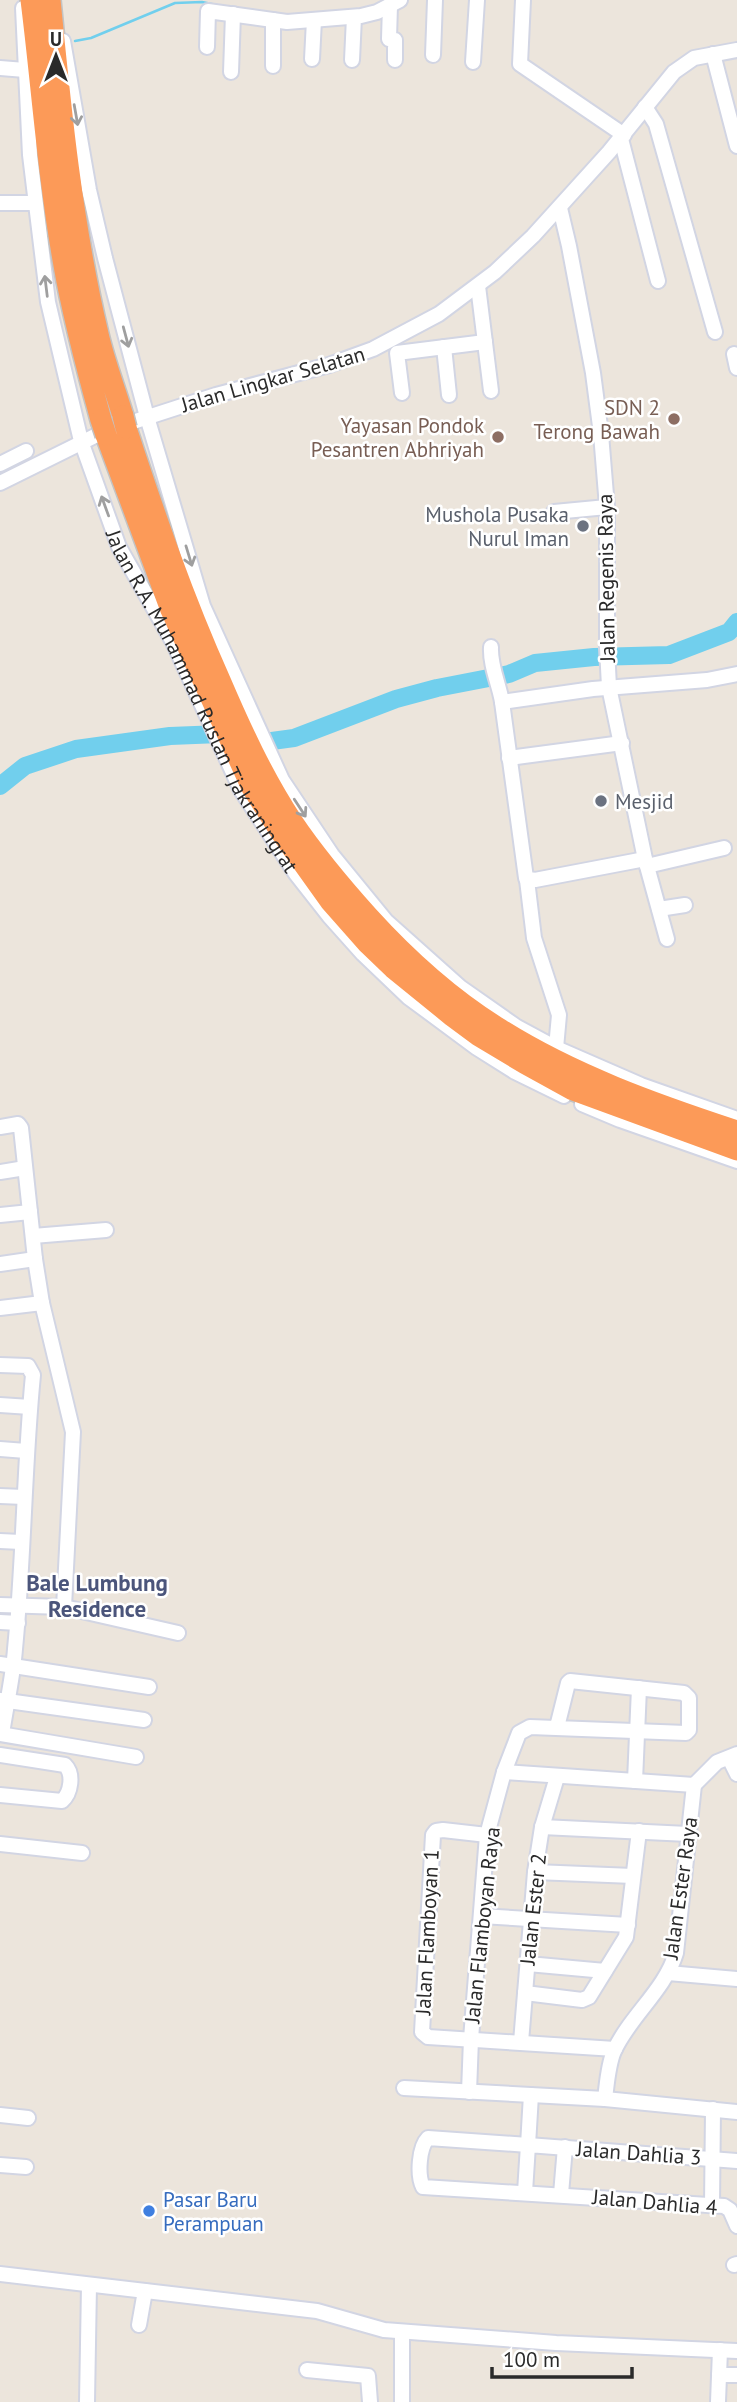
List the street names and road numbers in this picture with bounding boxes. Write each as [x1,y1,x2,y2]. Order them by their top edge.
street label: Jalan Lingkar Selatan [177,340,368,418]
street label: Jalan Regenis Raya [591,494,621,663]
street label: Jalan R.A. Muhammad Ruslan Tjakraningrat [100,525,305,878]
street label: Jalan Ester Raya [657,1815,703,1962]
street label: Jalan Flamboyan Raya [458,1826,506,2025]
street label: Jalan Flamboyan 1 [409,1849,445,2016]
street label: Jalan Ester 2 [514,1852,552,1967]
street label: Jalan Dahlia 3 [575,2135,702,2171]
street label: Jalan Dahlia 4 [591,2183,718,2221]

